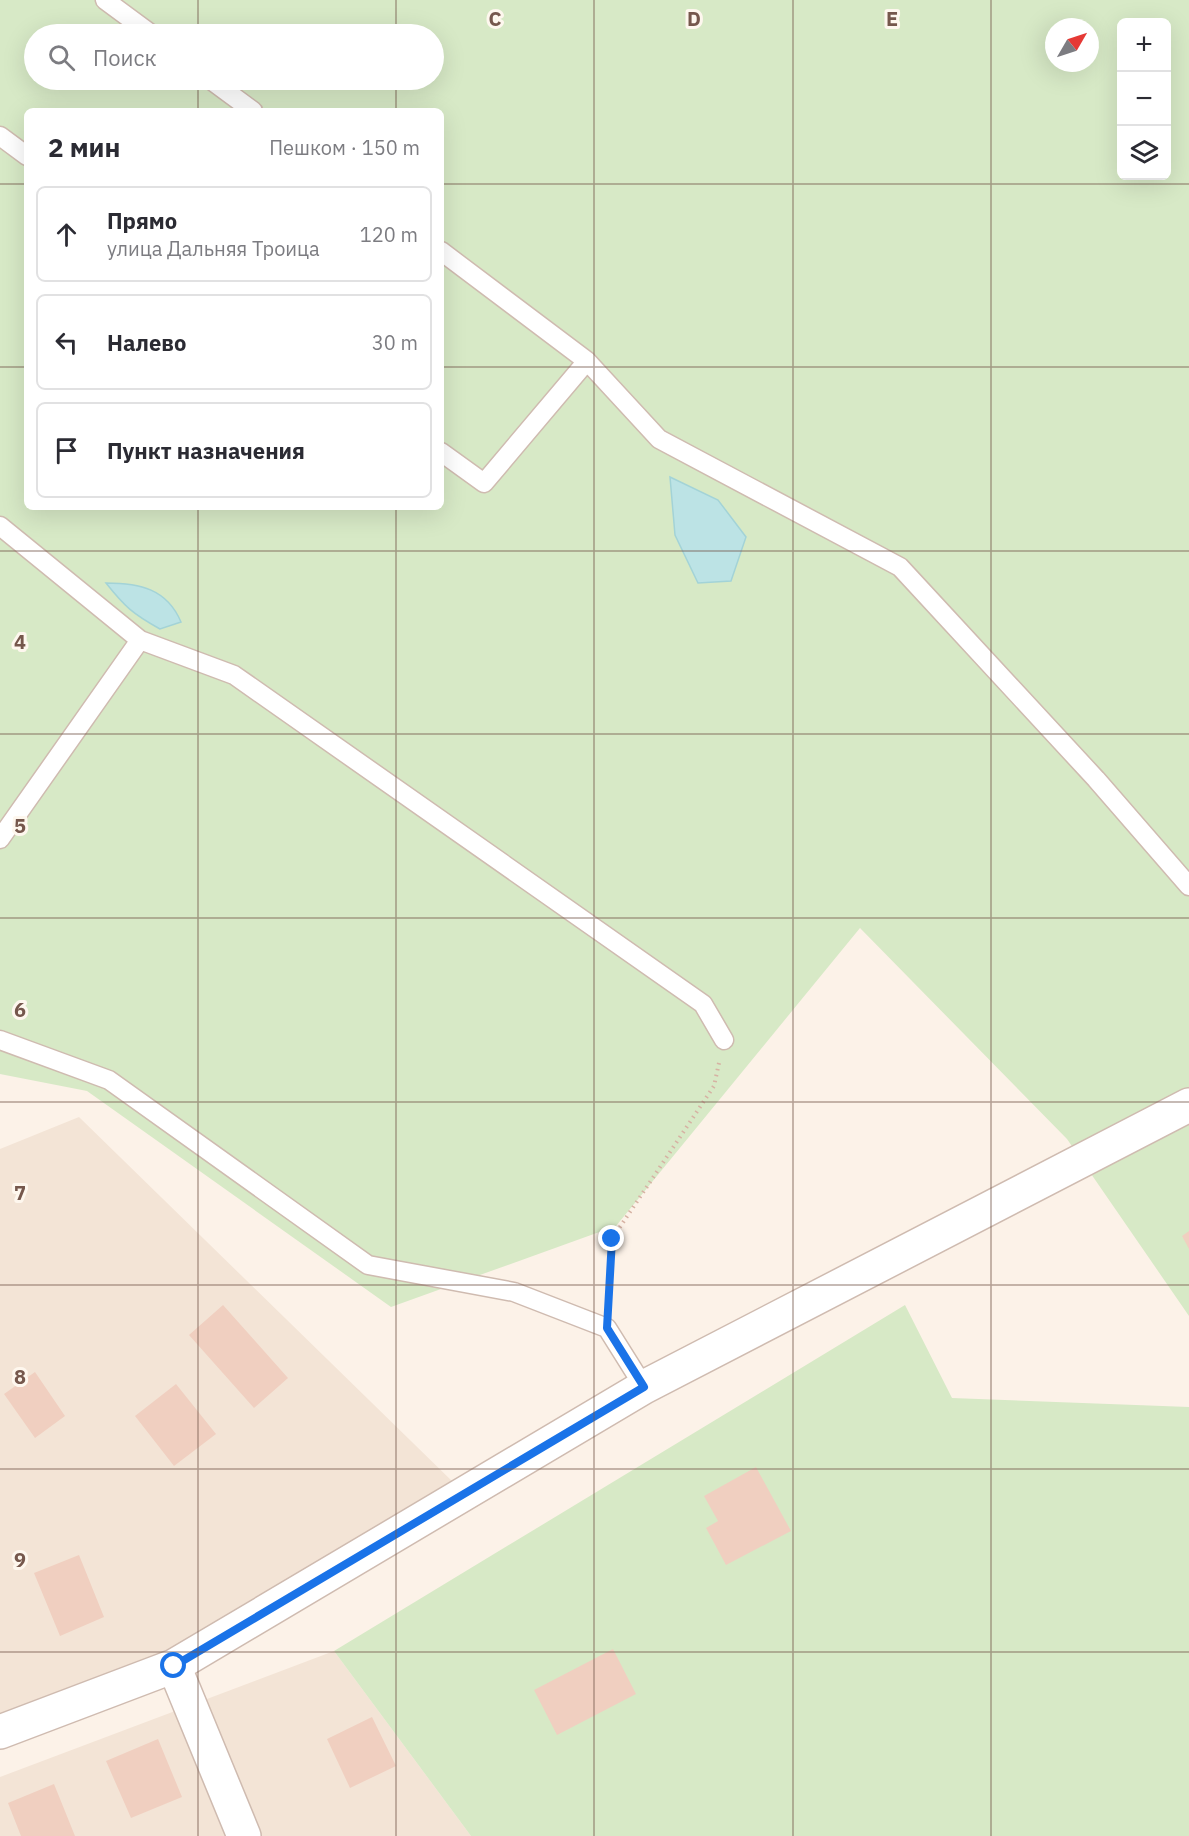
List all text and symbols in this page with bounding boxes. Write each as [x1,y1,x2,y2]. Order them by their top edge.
text: C [488,5,502,32]
text: D [687,5,701,32]
text: E [886,5,898,32]
north arrow [1045,18,1099,72]
map controls [1117,18,1171,180]
button: + [1117,18,1171,72]
search box [24,24,444,90]
icon: search [45,41,78,74]
text: Поиск [93,43,157,72]
button: − [1117,72,1171,126]
button: layers [1117,126,1171,180]
text: 2 мин [48,130,120,164]
text: Пешком · 150 m [269,134,420,161]
text: Прямо [107,206,177,235]
icon: ahead [50,218,83,251]
text: 120 m [360,221,418,248]
text: улица Дальняя Троица [107,235,320,262]
icon: left [50,326,83,359]
text: Налево [107,328,186,357]
text: 30 m [372,329,418,356]
icon: arrive [50,434,83,467]
text: Пункт назначения [107,436,305,465]
text: 4 [14,628,26,655]
text: 5 [14,812,26,839]
text: 6 [14,996,26,1023]
text: 7 [14,1179,26,1206]
route end [598,1225,624,1251]
text: 8 [14,1363,26,1390]
text: 9 [14,1546,26,1573]
route start [160,1652,186,1678]

